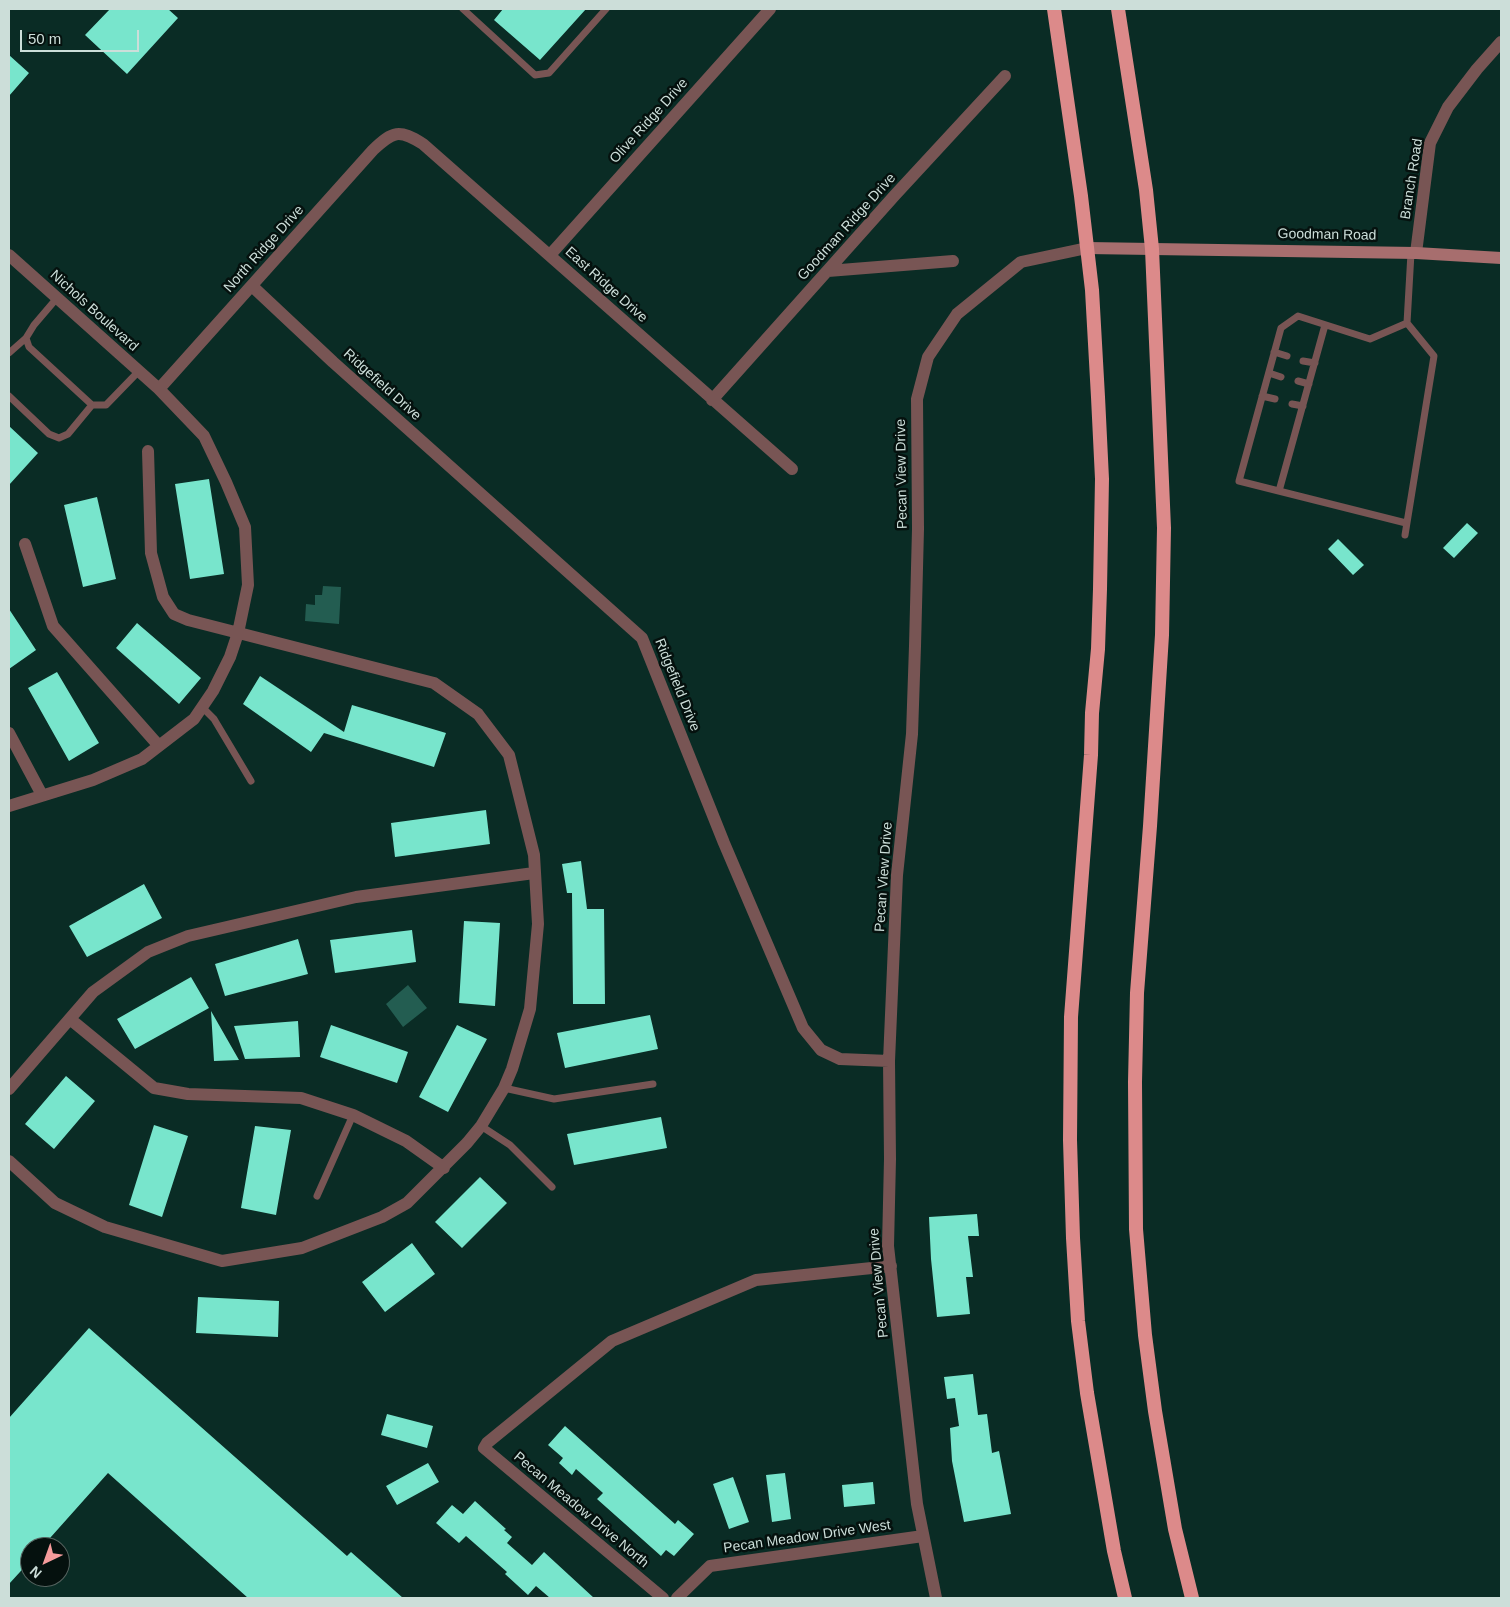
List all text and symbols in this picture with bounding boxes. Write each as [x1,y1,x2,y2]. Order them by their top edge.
scale bar [22,20,141,52]
text: 50 m [28,30,61,47]
street label: Olive Ridge Drive [606,75,692,167]
street label: Branch Road [1397,137,1427,221]
street label: Goodman Ridge Drive [794,170,900,284]
street label: North Ridge Drive [221,202,307,296]
street label: Goodman Road [1277,226,1377,244]
street label: East Ridge Drive [561,244,651,326]
street label: Nichols Boulevard [46,267,142,355]
street label: Ridgefield Drive [340,346,424,424]
street label: Pecan View Drive [893,419,911,529]
street label: Ridgefield Drive [651,636,703,734]
street label: Pecan View Drive [872,821,896,933]
street label: Pecan View Drive [866,1227,892,1339]
street label: Pecan Meadow Drive North [510,1449,652,1571]
street label: Pecan Meadow Drive West [722,1517,892,1557]
north arrow [20,1537,70,1587]
text: N [27,1563,45,1582]

